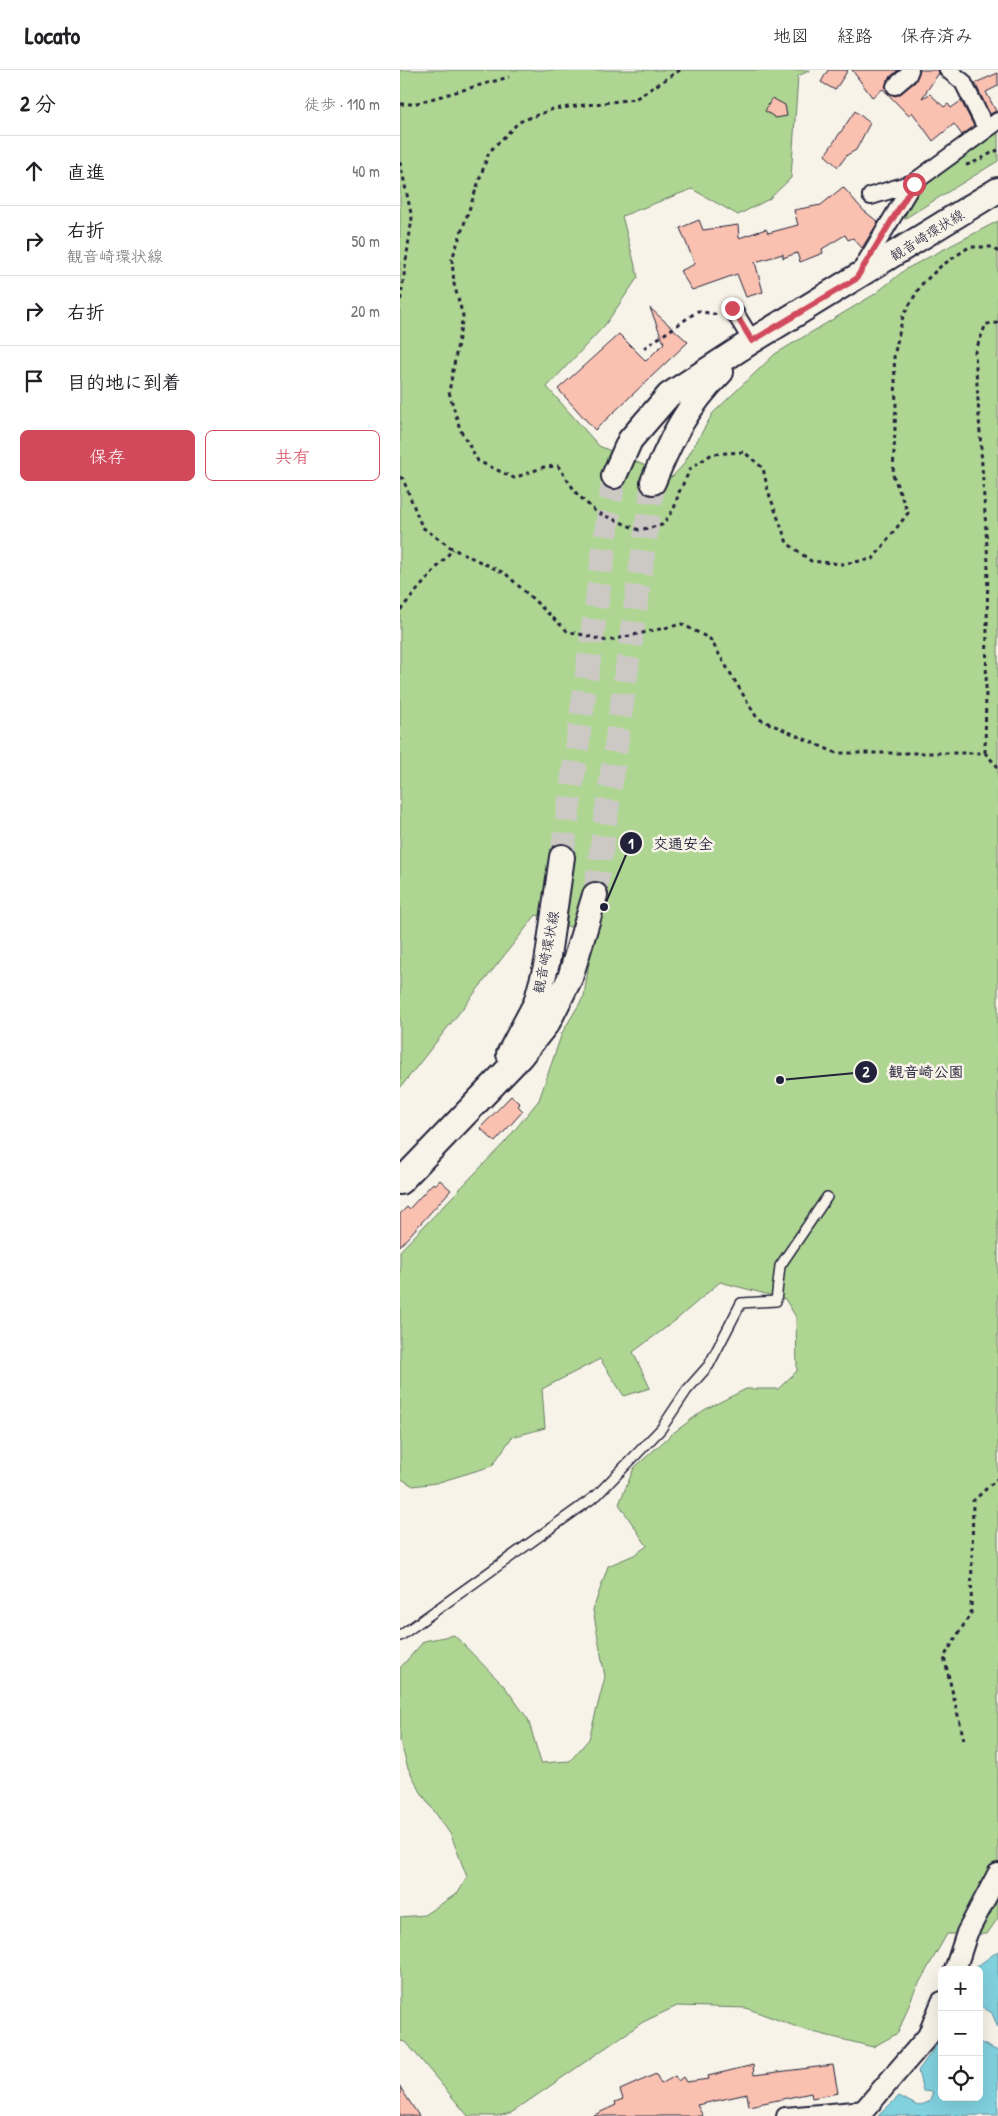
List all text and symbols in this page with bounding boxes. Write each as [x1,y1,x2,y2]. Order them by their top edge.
text: Locato [25,19,80,51]
text: 地図 [773,23,809,48]
text: 経路 [837,23,873,48]
text: 保存済み [901,23,973,48]
text: 2 分 [20,89,56,118]
text: 徒歩 · 110 m [304,93,380,115]
icon: ahead [20,157,48,185]
text: 直進 [67,159,105,185]
text: 40 m [352,160,380,182]
route start [903,173,926,196]
street label: 観音崎環状線 [886,204,967,265]
text: 右折 [67,217,105,243]
icon: right [20,227,48,255]
text: 50 m [352,230,380,252]
text: 観音崎環状線 [67,245,163,267]
icon: right [20,297,48,325]
route end [721,297,744,320]
text: 右折 [67,299,105,325]
text: 20 m [351,300,380,322]
icon: arrive [20,367,48,395]
text: 目的地に到着 [67,369,181,395]
button: 保存 [20,430,195,481]
button: 共有 [205,430,380,481]
callout: 交通安全 [618,828,723,858]
text: 1 [628,833,634,854]
text: 交通安全 [653,833,713,854]
street label: 観音崎環状線 [528,909,563,995]
callout: 観音崎公園 [853,1057,973,1087]
text: 2 [862,1061,870,1082]
text: 観音崎公園 [888,1061,964,1082]
map controls [938,1966,983,2101]
button: + [938,1966,983,2011]
button: − [938,2011,983,2056]
button: locate [938,2056,983,2101]

